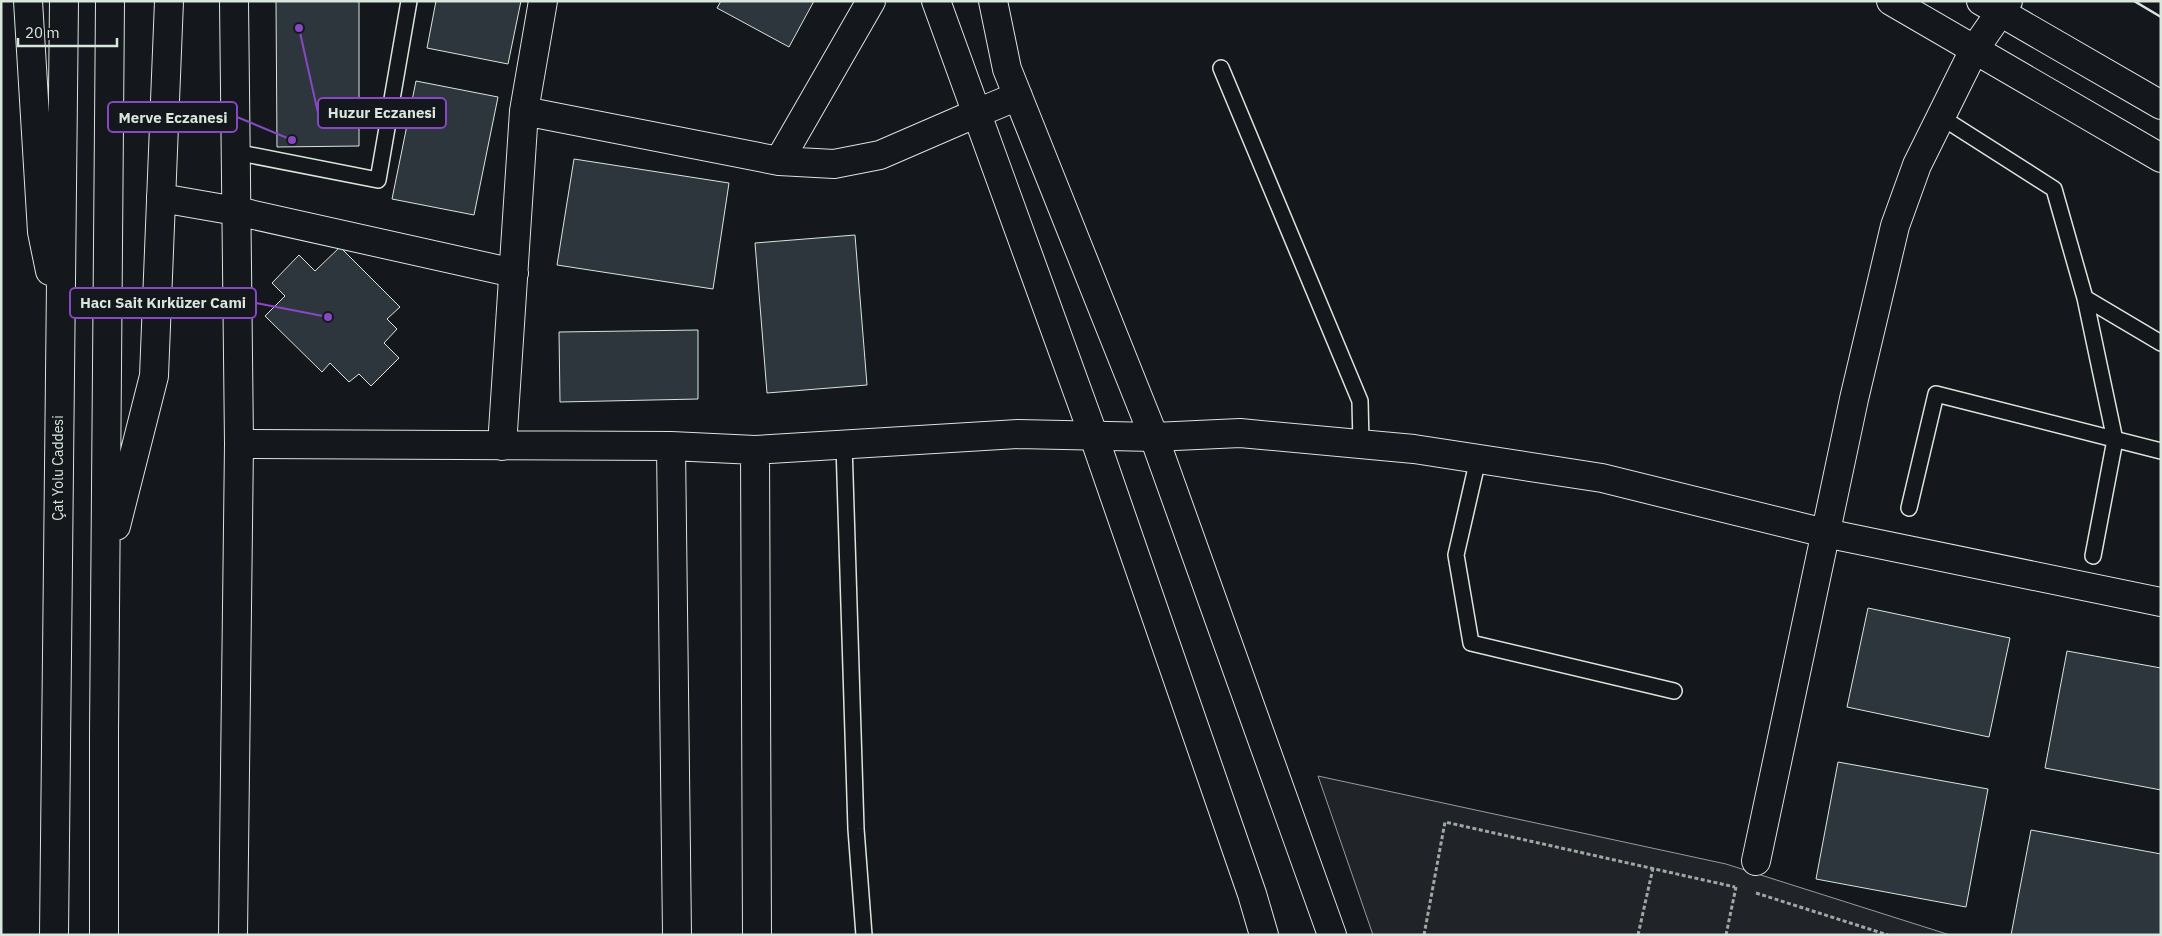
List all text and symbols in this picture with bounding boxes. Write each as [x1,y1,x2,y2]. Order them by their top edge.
scale bar [18,15,116,47]
text: 20 m [25,23,60,42]
callout: Huzur Eczanesi [318,98,446,128]
callout: Merve Eczanesi [108,102,237,132]
text: Huzur Eczanesi [328,103,436,122]
text: Merve Eczanesi [118,108,228,127]
callout: Hacı Sait Kırküzer Cami [70,288,256,318]
text: Hacı Sait Kırküzer Cami [80,293,246,312]
street label: Çat Yolu Caddesi [49,415,67,521]

